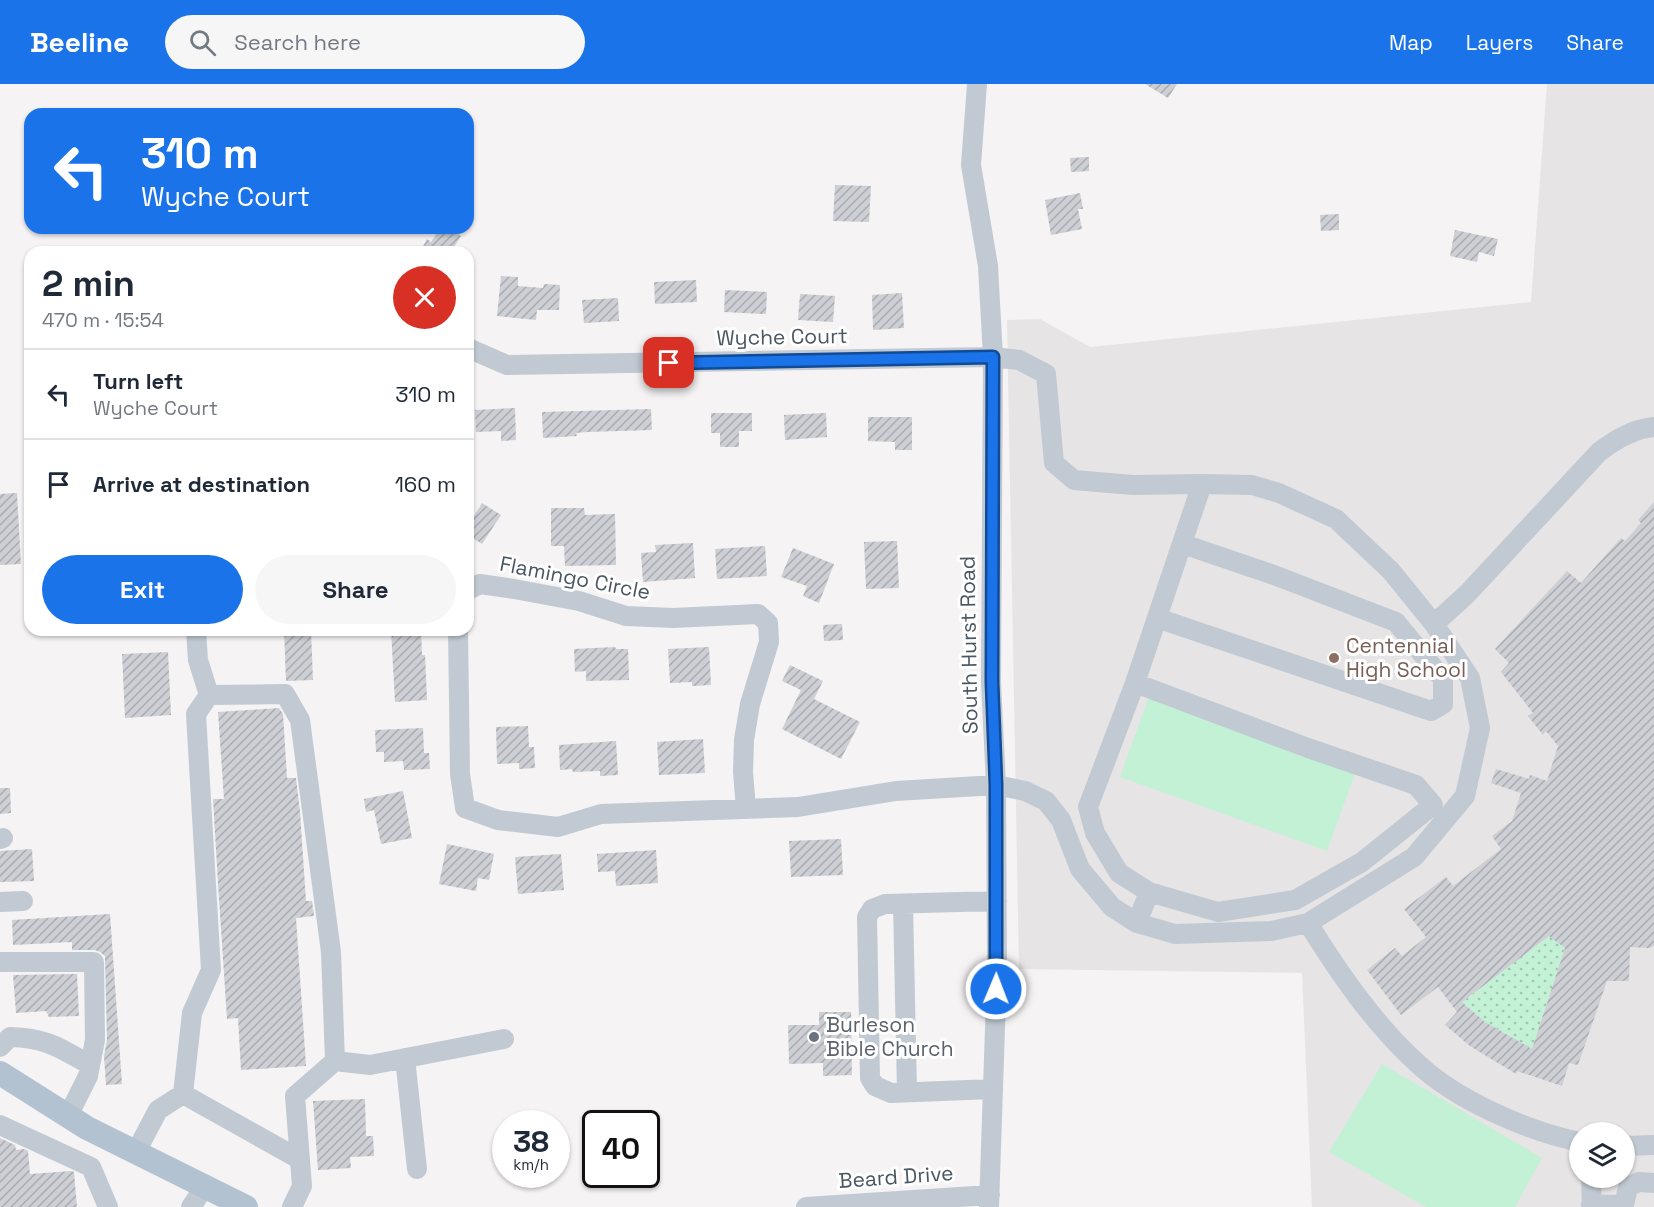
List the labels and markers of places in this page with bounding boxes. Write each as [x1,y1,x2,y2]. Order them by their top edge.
pin [643,337,694,388]
place label: Centennial High School [1346,632,1466,683]
marker: Centennial High School [1327,651,1341,665]
place label: Burleson Bible Church [826,1011,954,1062]
marker: Burleson Bible Church [807,1030,821,1044]

